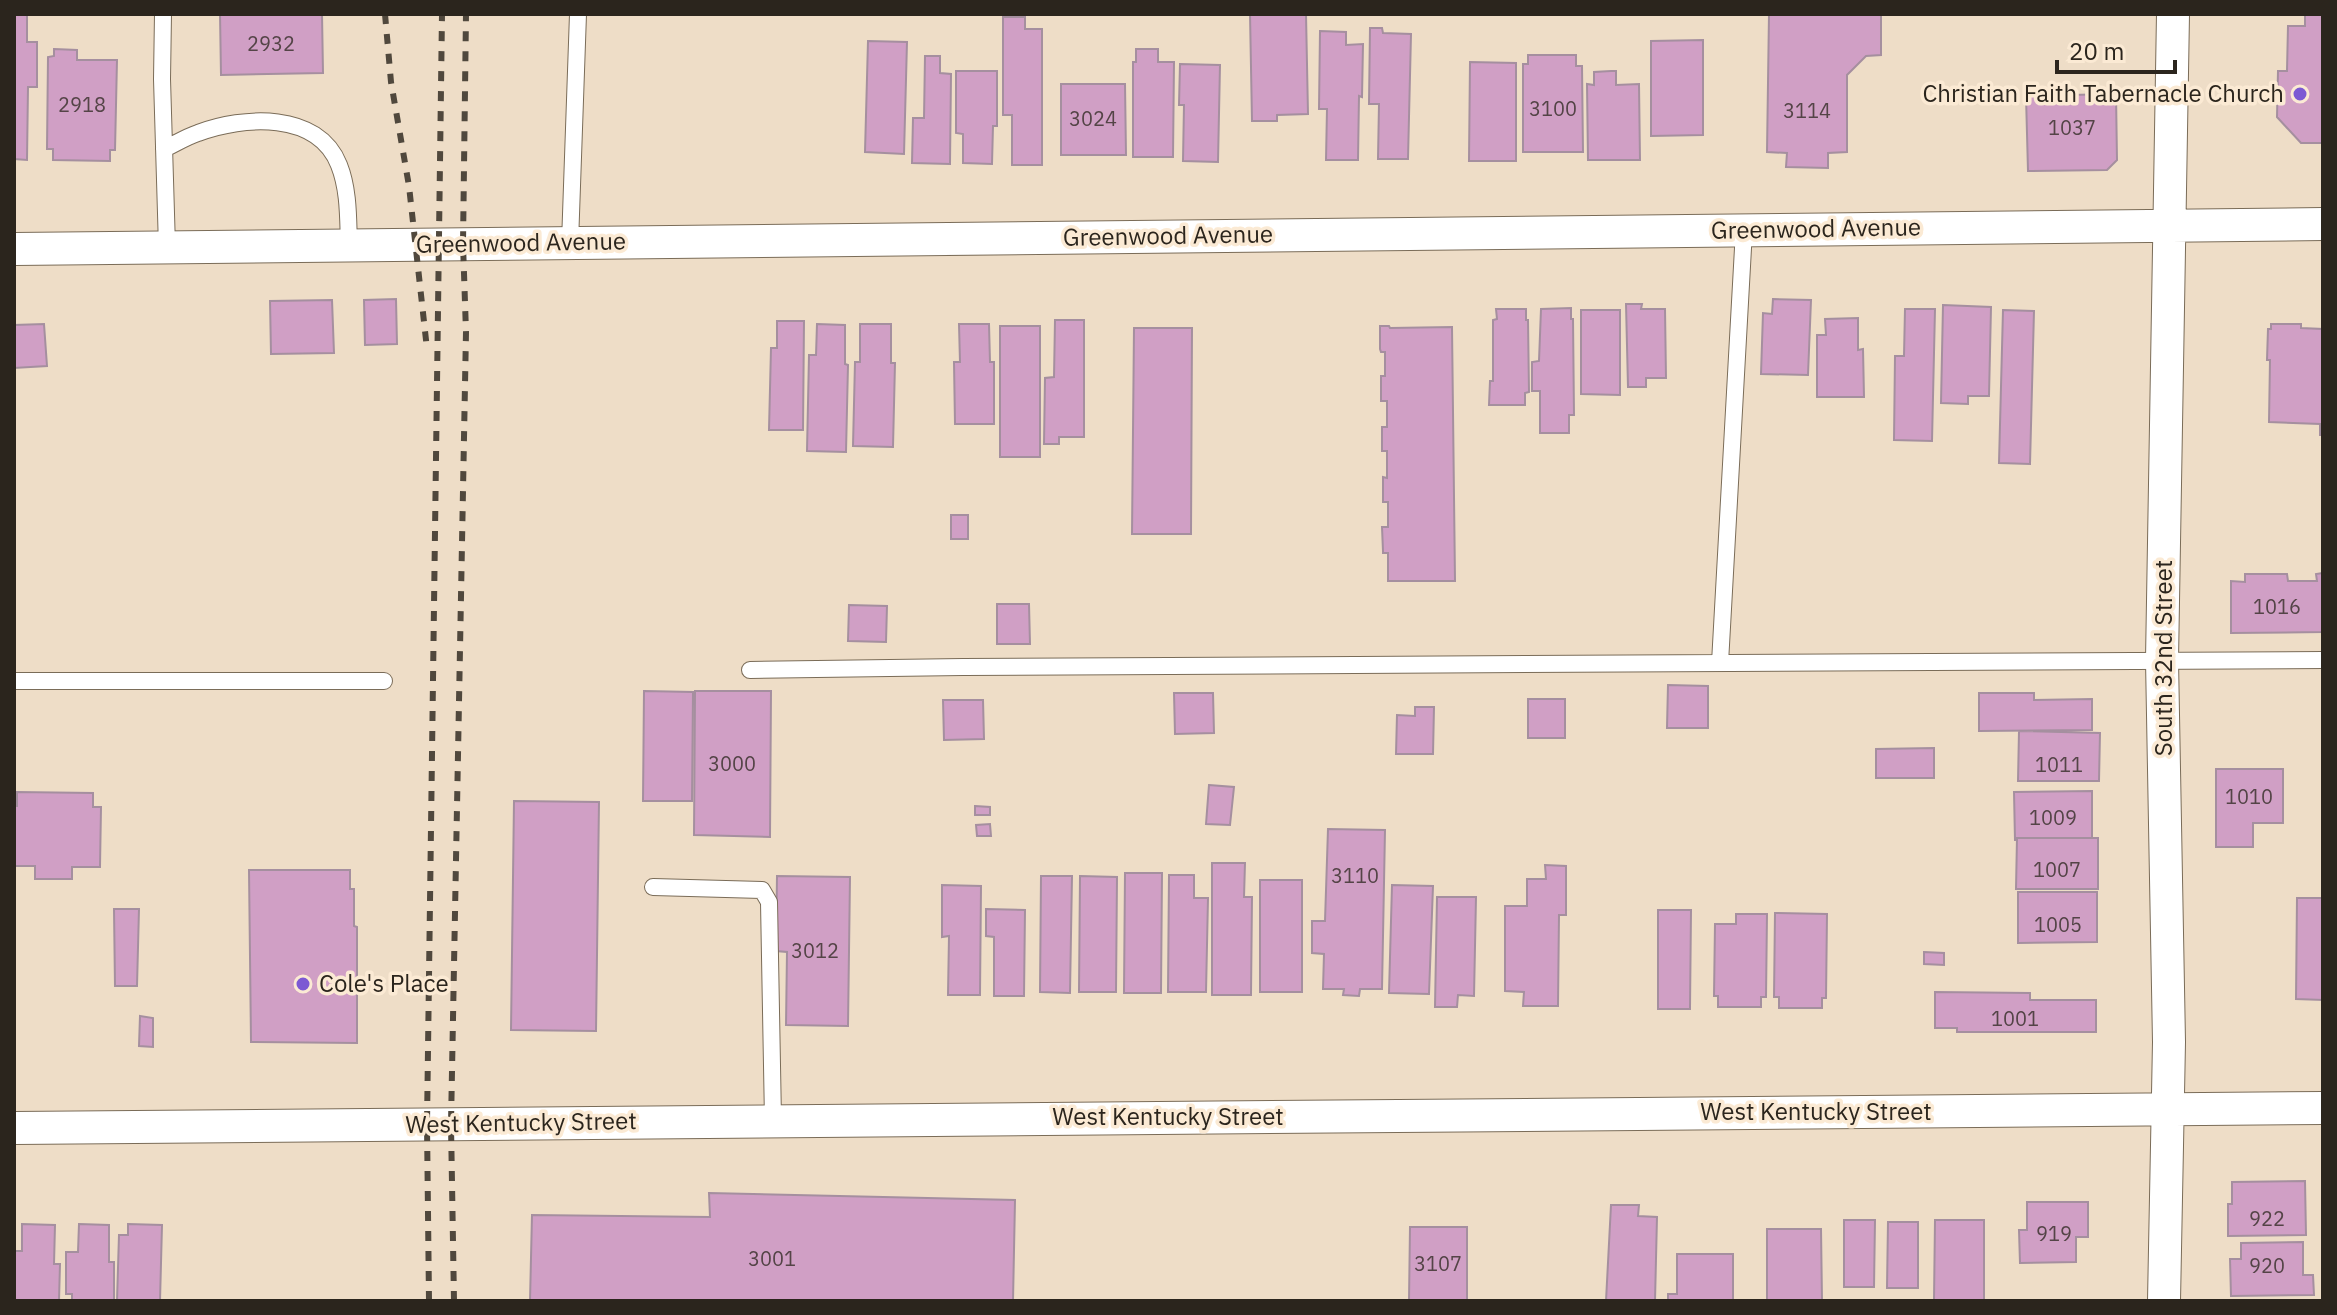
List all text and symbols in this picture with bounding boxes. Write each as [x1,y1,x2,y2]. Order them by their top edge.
scale bar [2057,24,2175,74]
house number: 2932 [247,30,295,57]
text: 20 m [2069,35,2124,67]
place label: Christian Faith Tabernacle Church [1922,77,2284,109]
marker: Christian Faith Tabernacle Church [2291,85,2309,103]
house number: 2918 [58,91,106,118]
house number: 3100 [1529,95,1577,122]
house number: 3114 [1783,97,1831,124]
house number: 3024 [1069,105,1117,132]
house number: 1037 [2048,114,2096,141]
street label: Greenwood Avenue [1711,210,1921,246]
street label: Greenwood Avenue [1063,217,1273,253]
street label: Greenwood Avenue [416,224,626,260]
street label: South 32nd Street [2147,560,2179,756]
house number: 1016 [2253,593,2301,620]
house number: 3000 [708,750,756,777]
house number: 1011 [2035,751,2083,778]
house number: 1010 [2225,783,2273,810]
house number: 1009 [2029,804,2077,831]
house number: 1007 [2033,856,2081,883]
house number: 3110 [1331,862,1379,889]
house number: 1005 [2034,911,2082,938]
house number: 3012 [791,937,839,964]
place label: Cole's Place [319,967,449,999]
marker: Cole's Place [294,975,312,993]
house number: 1001 [1991,1005,2039,1032]
street label: West Kentucky Street [1700,1095,1932,1127]
street label: West Kentucky Street [1052,1100,1284,1132]
street label: West Kentucky Street [405,1104,637,1140]
house number: 922 [2249,1205,2285,1232]
house number: 919 [2036,1220,2072,1247]
house number: 3001 [748,1245,796,1272]
house number: 3107 [1414,1250,1462,1277]
house number: 920 [2249,1252,2285,1279]

